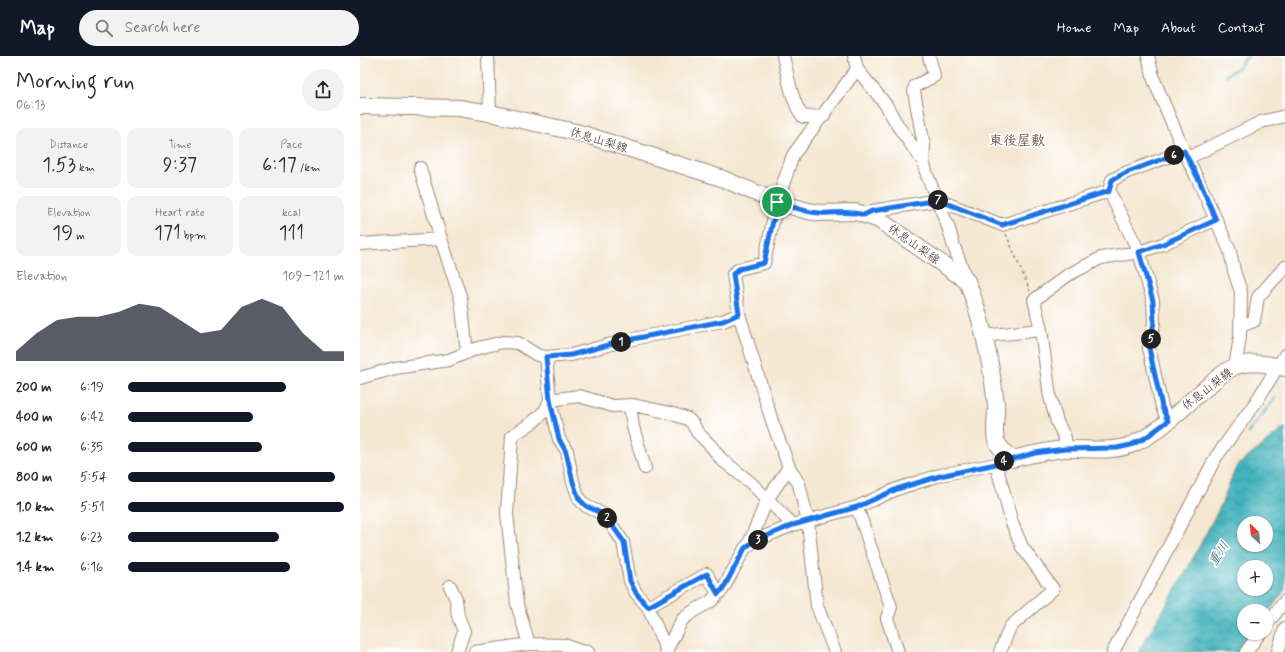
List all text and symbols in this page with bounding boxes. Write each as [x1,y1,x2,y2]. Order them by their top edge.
search box [79,10,359,46]
text: Map [20,16,55,41]
icon: search [93,17,115,39]
text: Search here [125,18,200,38]
text: Home [1057,19,1091,37]
text: Map [1113,19,1139,37]
text: About [1161,19,1196,37]
text: Contact [1218,19,1265,37]
text: Morning run [16,68,135,96]
button: share [302,69,344,111]
text: 06:13 [16,97,45,114]
street label: 休息山梨線 [568,125,630,157]
district label: 東後屋敷 [989,132,1045,150]
text: Distance [49,138,88,152]
text: Time [168,138,192,152]
text: Pace [280,138,302,152]
pin: 6 [1164,145,1184,165]
text: 6 [1171,148,1177,162]
text: 1.53 [42,152,76,179]
text: 9:37 [163,152,197,179]
text: 6:17 [262,152,297,179]
text: km [76,161,95,175]
text: /km [297,161,321,175]
pin [760,185,794,219]
pin: 7 [928,190,948,210]
icon: arrive [766,191,788,213]
text: 7 [935,193,941,207]
text: Elevation [47,206,90,220]
text: Heart rate [155,206,205,220]
text: kcal [282,206,301,220]
text: 19 [52,220,73,247]
text: 171 [154,220,181,247]
text: 111 [279,220,304,247]
street label: 休息山梨線 [884,221,943,269]
text: m [73,229,85,243]
text: bpm [181,229,206,243]
text: Elevation [16,268,67,285]
text: 109–121 m [282,268,344,285]
pin: 5 [1141,329,1161,349]
pin: 1 [611,332,631,352]
text: 5 [1148,332,1154,346]
text: 1 [619,335,623,349]
street label: 休息山梨線 [1179,365,1236,415]
text: 200 m [16,379,51,396]
text: 6:19 [80,379,104,396]
text: 400 m [16,409,53,426]
text: 6:42 [80,409,105,426]
text: 600 m [16,439,52,456]
text: 6:35 [80,439,103,456]
pin: 4 [994,451,1014,471]
text: 4 [1001,454,1007,468]
text: 800 m [16,469,52,486]
text: 5:54 [80,469,107,486]
text: 1.0 km [16,499,54,516]
text: 5:51 [80,499,105,516]
pin: 2 [597,508,617,528]
text: 2 [604,511,610,525]
north arrow [1237,516,1273,552]
map controls [1237,516,1273,640]
text: 1.2 km [16,529,53,546]
text: 6:23 [80,529,102,546]
pin: 3 [748,530,768,550]
text: 3 [756,533,760,547]
water label: 重川 [1205,538,1233,569]
text: 1.4 km [16,559,55,576]
text: 6:16 [80,559,103,576]
button: + [1237,560,1273,596]
button: − [1237,604,1273,640]

